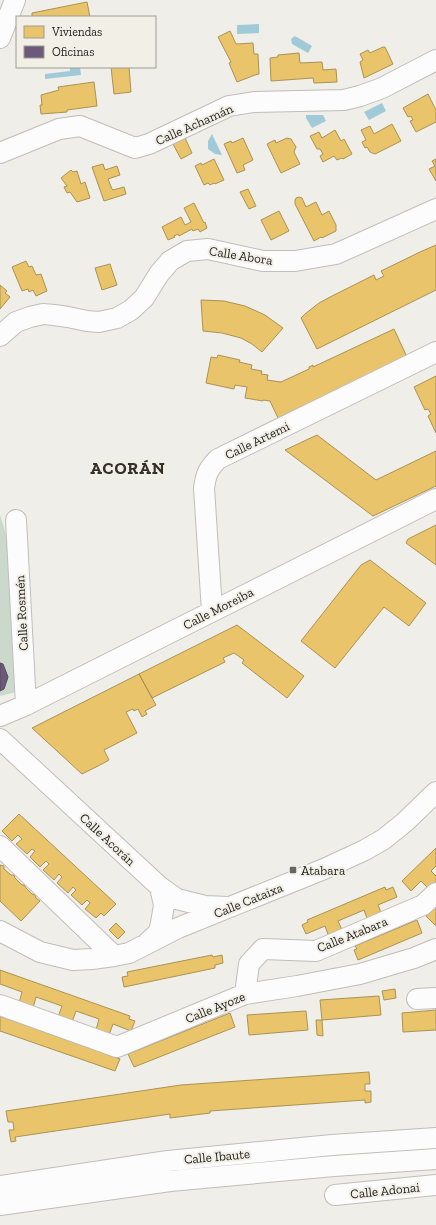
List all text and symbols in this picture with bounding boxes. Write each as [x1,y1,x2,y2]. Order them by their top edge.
legend [16,16,156,68]
text: Viviendas [51,25,102,39]
text: Oficinas [52,45,94,59]
street label: Calle Achamán [153,101,236,148]
street label: Calle Abora [208,243,274,268]
street label: Calle Artemi [222,418,292,463]
district label: ACORÁN [90,458,166,478]
street label: Calle Rosmén [12,574,31,651]
street label: Calle Moreiba [181,584,257,633]
street label: Calle Acorán [77,810,139,869]
place label: Atabara [301,863,346,878]
marker: Atabara [288,865,298,875]
street label: Calle Cataixa [212,880,286,921]
street label: Calle Atabara [315,913,390,955]
street label: Calle Ayoze [183,989,247,1026]
street label: Calle Ibaute [183,1146,251,1167]
street label: Calle Adonai [350,1179,421,1202]

